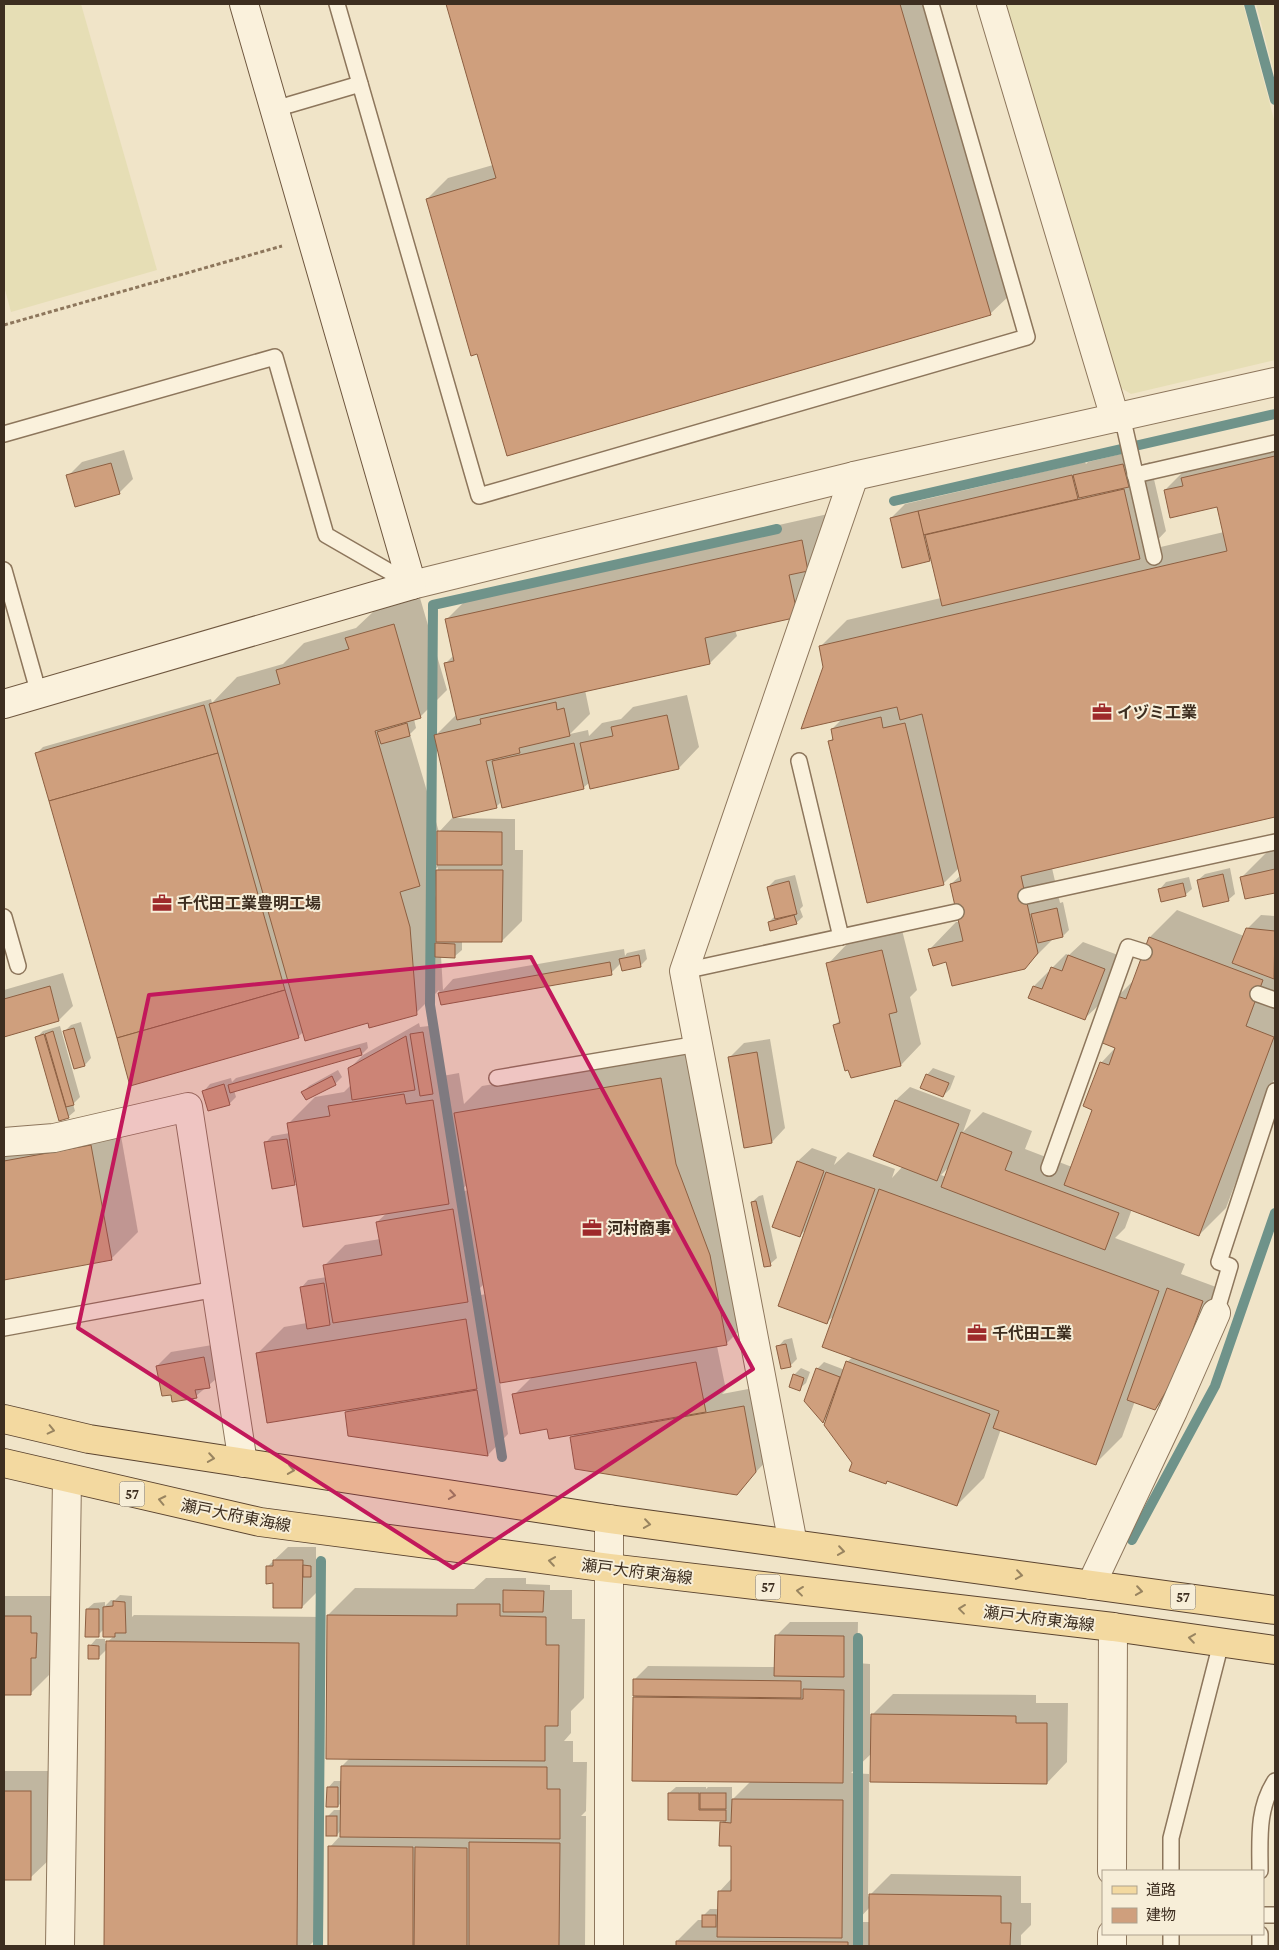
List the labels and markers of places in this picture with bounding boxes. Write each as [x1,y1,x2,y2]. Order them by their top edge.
office icon: イヅミ工業 [1091,701,1113,723]
place label: イヅミ工業 [1117,704,1197,721]
office icon: 千代田工業豊明工場 [151,892,173,914]
place label: 千代田工業豊明工場 [177,894,321,912]
office icon: 河村商事 [581,1217,603,1239]
place label: 河村商事 [607,1219,671,1237]
office icon: 千代田工業 [966,1322,988,1344]
place label: 千代田工業 [992,1324,1072,1342]

